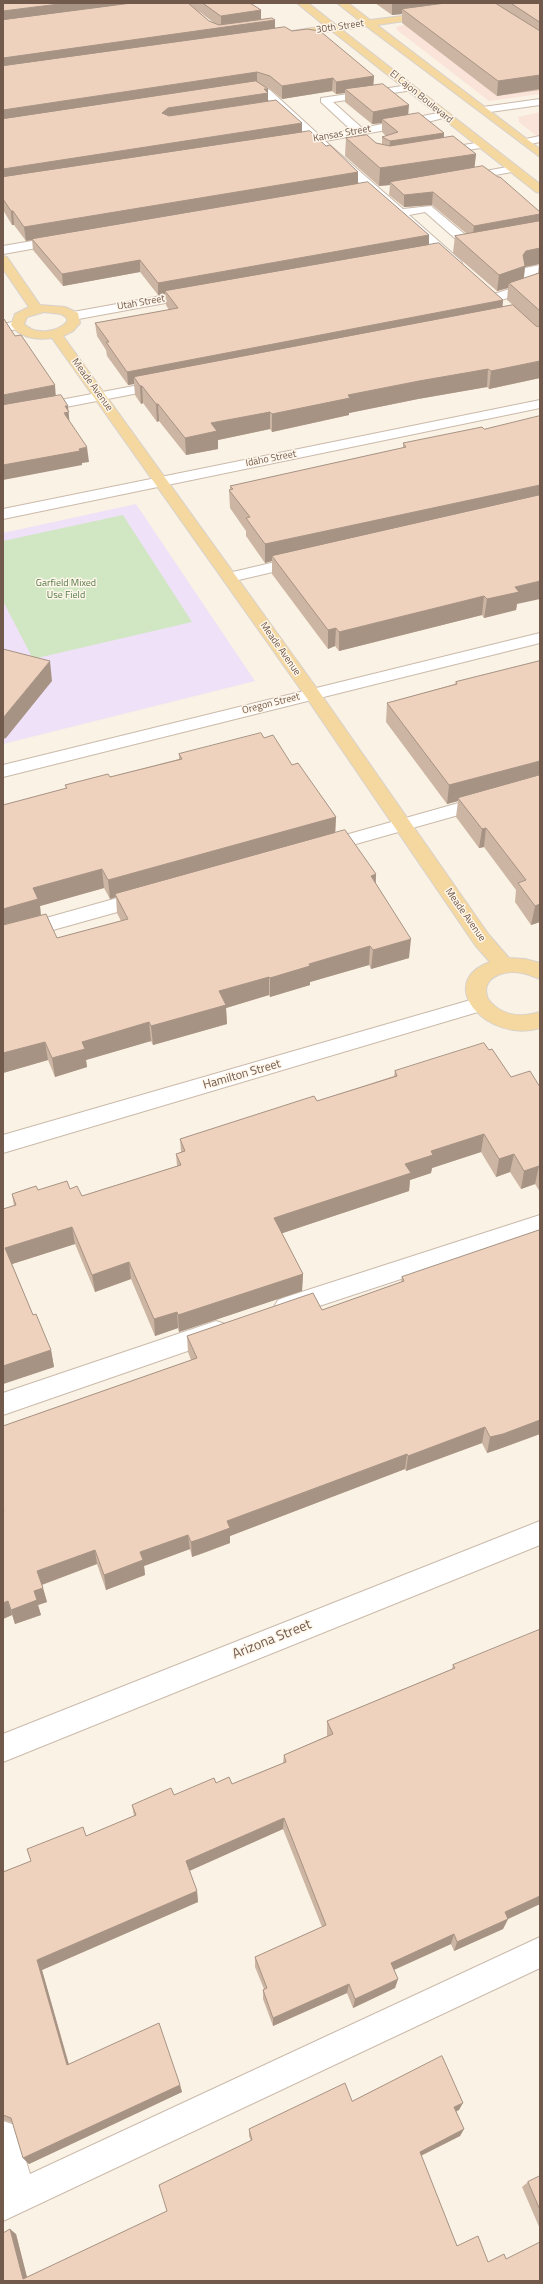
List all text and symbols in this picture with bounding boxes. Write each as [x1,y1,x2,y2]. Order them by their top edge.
street label: 30th Street [315,18,365,36]
street label: El Cajon Boulevard [387,68,455,126]
street label: Kansas Street [312,123,372,145]
street label: Utah Street [116,293,166,313]
street label: Meade Avenue [69,356,115,414]
street label: Idaho Street [245,448,297,470]
park label: Garfield Mixed Use Field [36,578,96,602]
street label: Meade Avenue [257,620,303,678]
street label: Oregon Street [241,691,301,717]
street label: Meade Avenue [442,886,488,944]
street label: Hamilton Street [202,1057,282,1093]
street label: Arizona Street [230,1617,314,1663]

